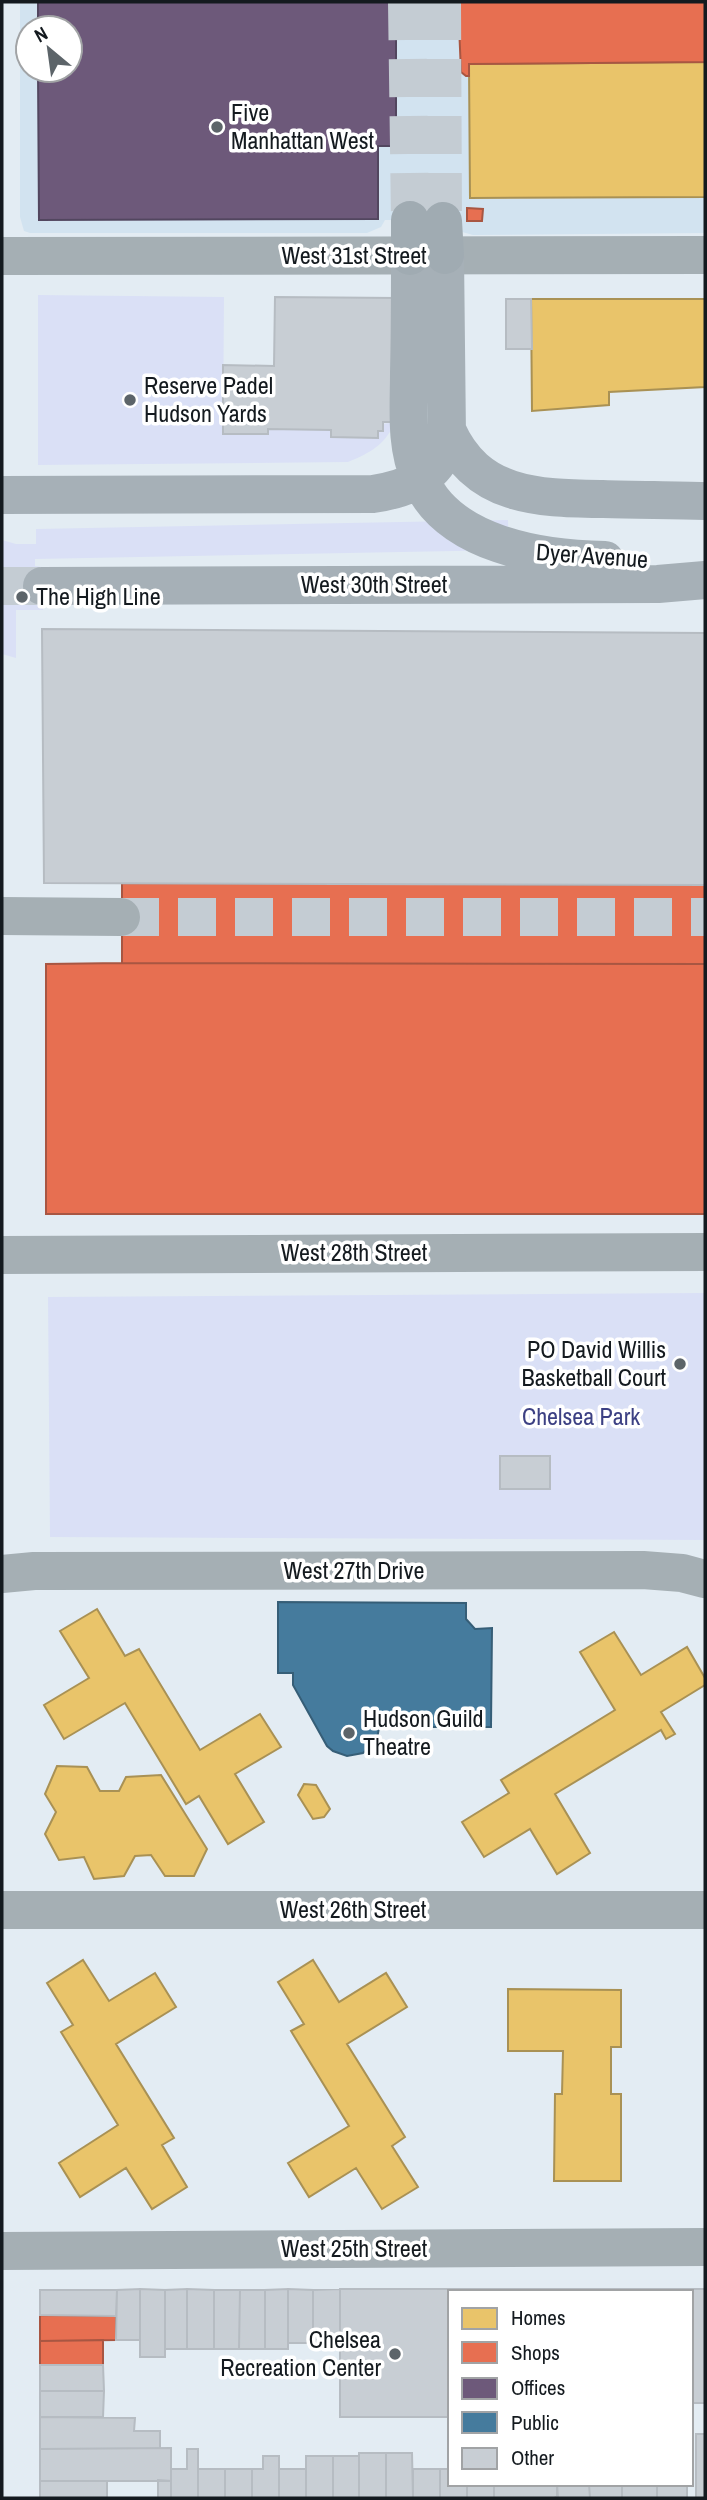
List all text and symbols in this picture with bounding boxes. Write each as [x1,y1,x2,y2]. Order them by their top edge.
north arrow [14,14,84,84]
text: N [30,20,52,48]
place label: Five Manhattan West [231,96,374,156]
marker: Five Manhattan West [209,119,225,135]
street label: West 31st Street [281,239,427,271]
place label: Reserve Padel Hudson Yards [144,369,273,429]
marker: Reserve Padel Hudson Yards [122,392,138,408]
street label: Dyer Avenue [535,535,649,575]
street label: West 30th Street [301,568,448,600]
place label: The High Line [36,580,161,612]
marker: The High Line [14,589,30,605]
street label: West 28th Street [281,1236,428,1268]
place label: PO David Willis Basketball Court [522,1333,667,1393]
marker: PO David Willis Basketball Court [672,1356,688,1372]
park label: Chelsea Park [522,1400,640,1432]
street label: West 27th Drive [284,1554,424,1586]
place label: Hudson Guild Theatre [363,1702,483,1762]
marker: Hudson Guild Theatre [341,1725,357,1741]
street label: West 26th Street [280,1893,427,1925]
street label: West 25th Street [281,2232,428,2264]
legend [448,2290,693,2486]
text: Homes [511,2303,566,2332]
place label: Chelsea Recreation Center [220,2323,381,2383]
text: Shops [511,2338,560,2367]
marker: Chelsea Recreation Center [387,2346,403,2362]
text: Offices [511,2373,565,2402]
text: Public [511,2408,559,2437]
text: Other [511,2443,554,2472]

